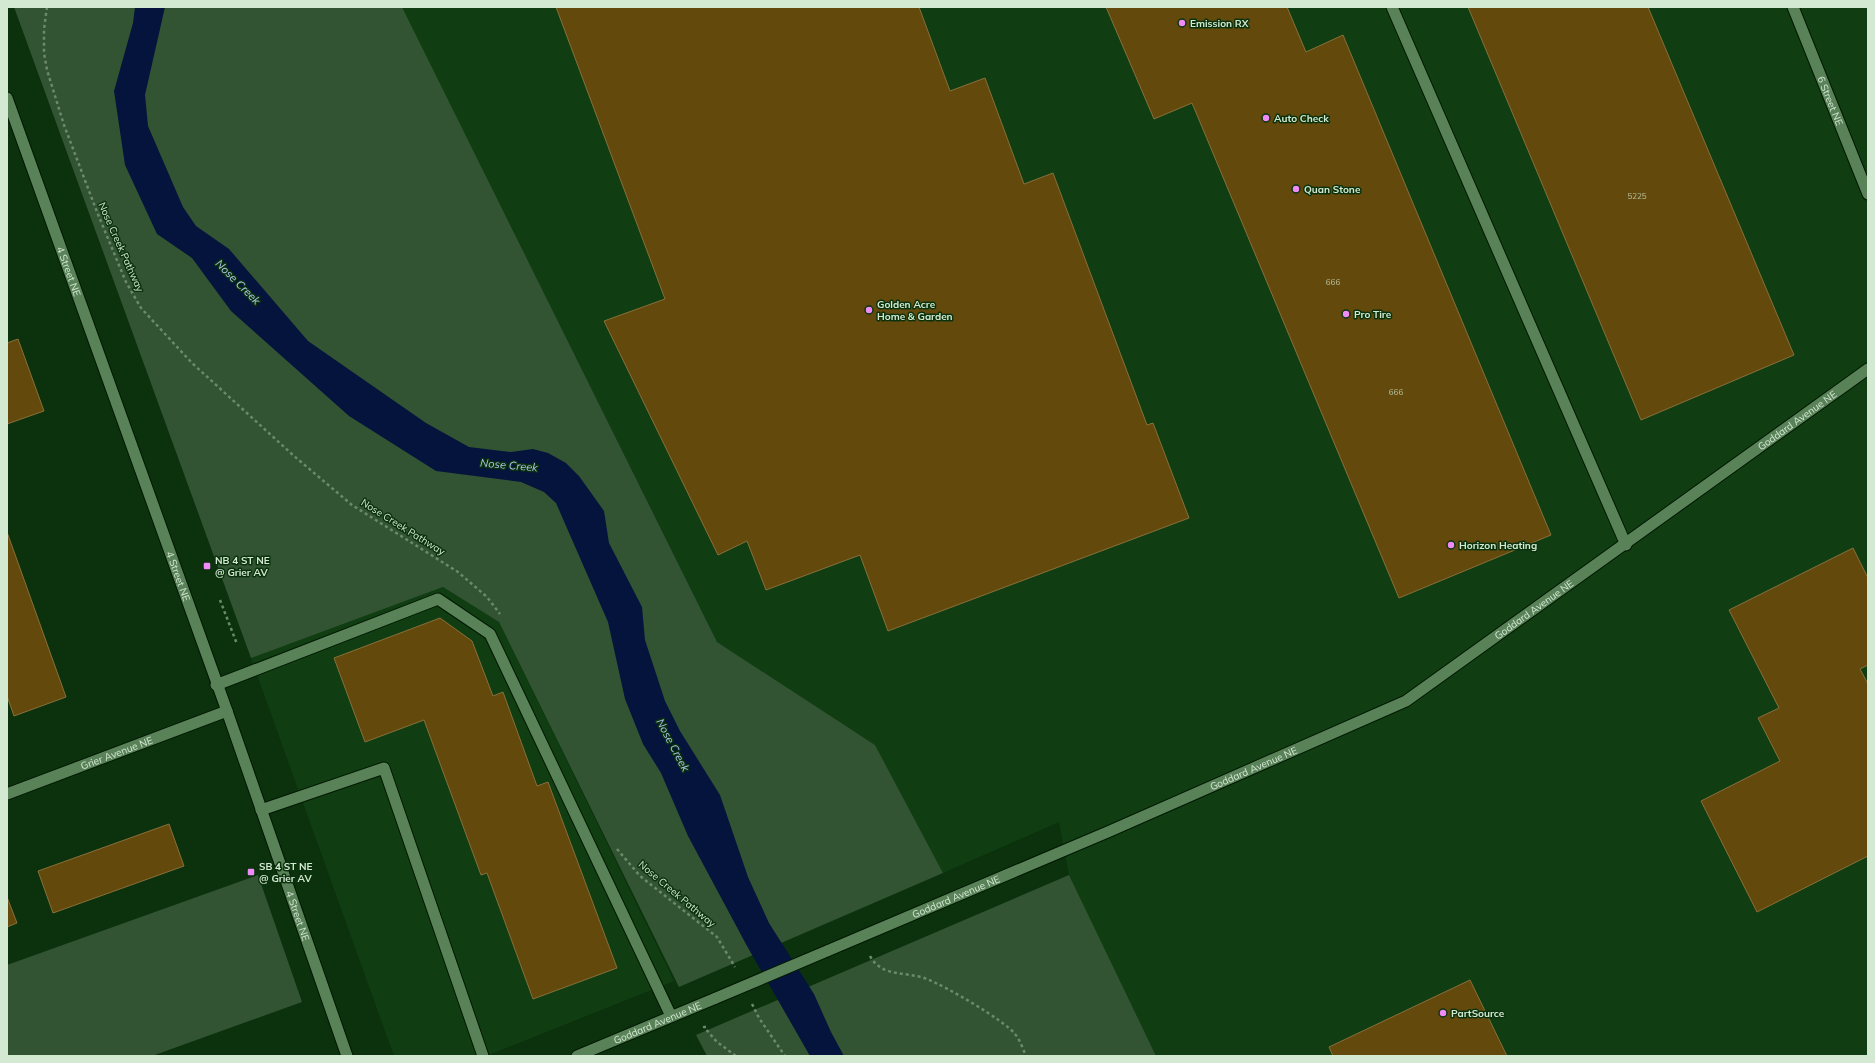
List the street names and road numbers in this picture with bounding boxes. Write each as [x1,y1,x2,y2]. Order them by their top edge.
street label: 6 Street NE [1815,74,1846,128]
street label: Nose Creek Pathway [95,200,147,294]
street label: 4 Street NE [54,244,84,298]
street label: Goddard Avenue NE [1755,387,1839,453]
street label: Nose Creek Pathway [359,496,448,558]
street label: 4 Street NE [164,549,194,603]
street label: Goddard Avenue NE [1492,576,1576,642]
street label: Grier Avenue NE [79,733,154,772]
street label: Goddard Avenue NE [1208,743,1299,793]
street label: Nose Creek Pathway [636,858,719,930]
street label: Goddard Avenue NE [910,872,1002,921]
street label: 4 Street NE [283,889,313,943]
street label: Goddard Avenue NE [611,998,703,1047]

